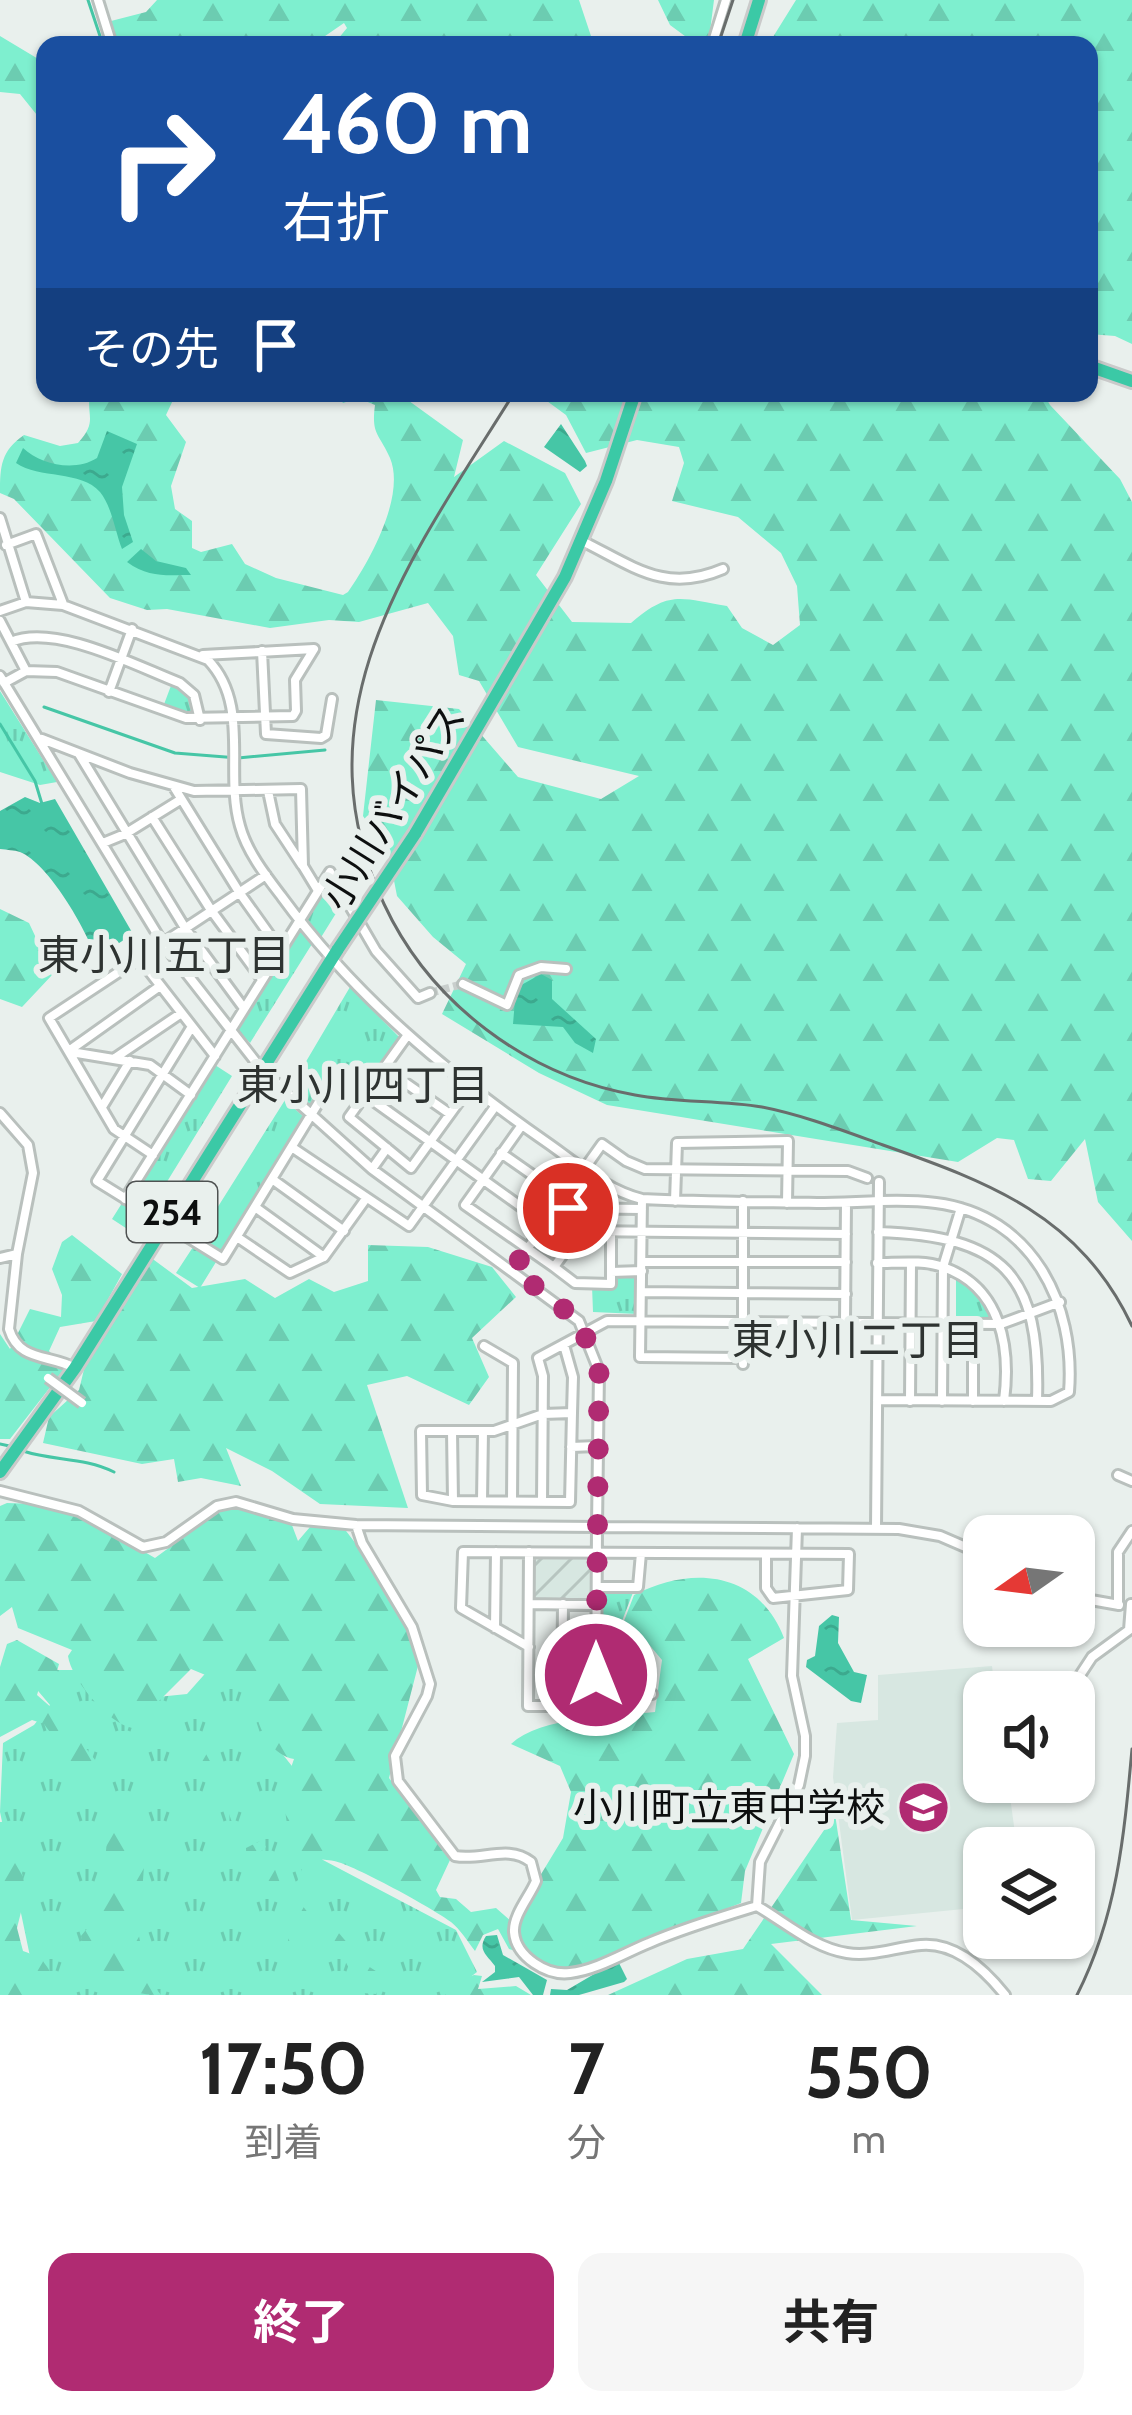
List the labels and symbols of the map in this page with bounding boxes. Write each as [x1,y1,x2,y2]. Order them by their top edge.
street label: 小川バイパス [311,695,475,919]
district label: 東小川五丁目 [38,929,290,981]
district label: 東小川四丁目 [237,1059,489,1111]
pin [517,1157,619,1259]
road number: 254 [127,1182,217,1242]
district label: 東小川二丁目 [732,1314,984,1366]
north arrow [963,1515,1095,1647]
position arrow [533,1612,659,1738]
school or university icon: 小川町立東中学校 [896,1779,952,1835]
place label: 小川町立東中学校 [573,1783,885,1831]

